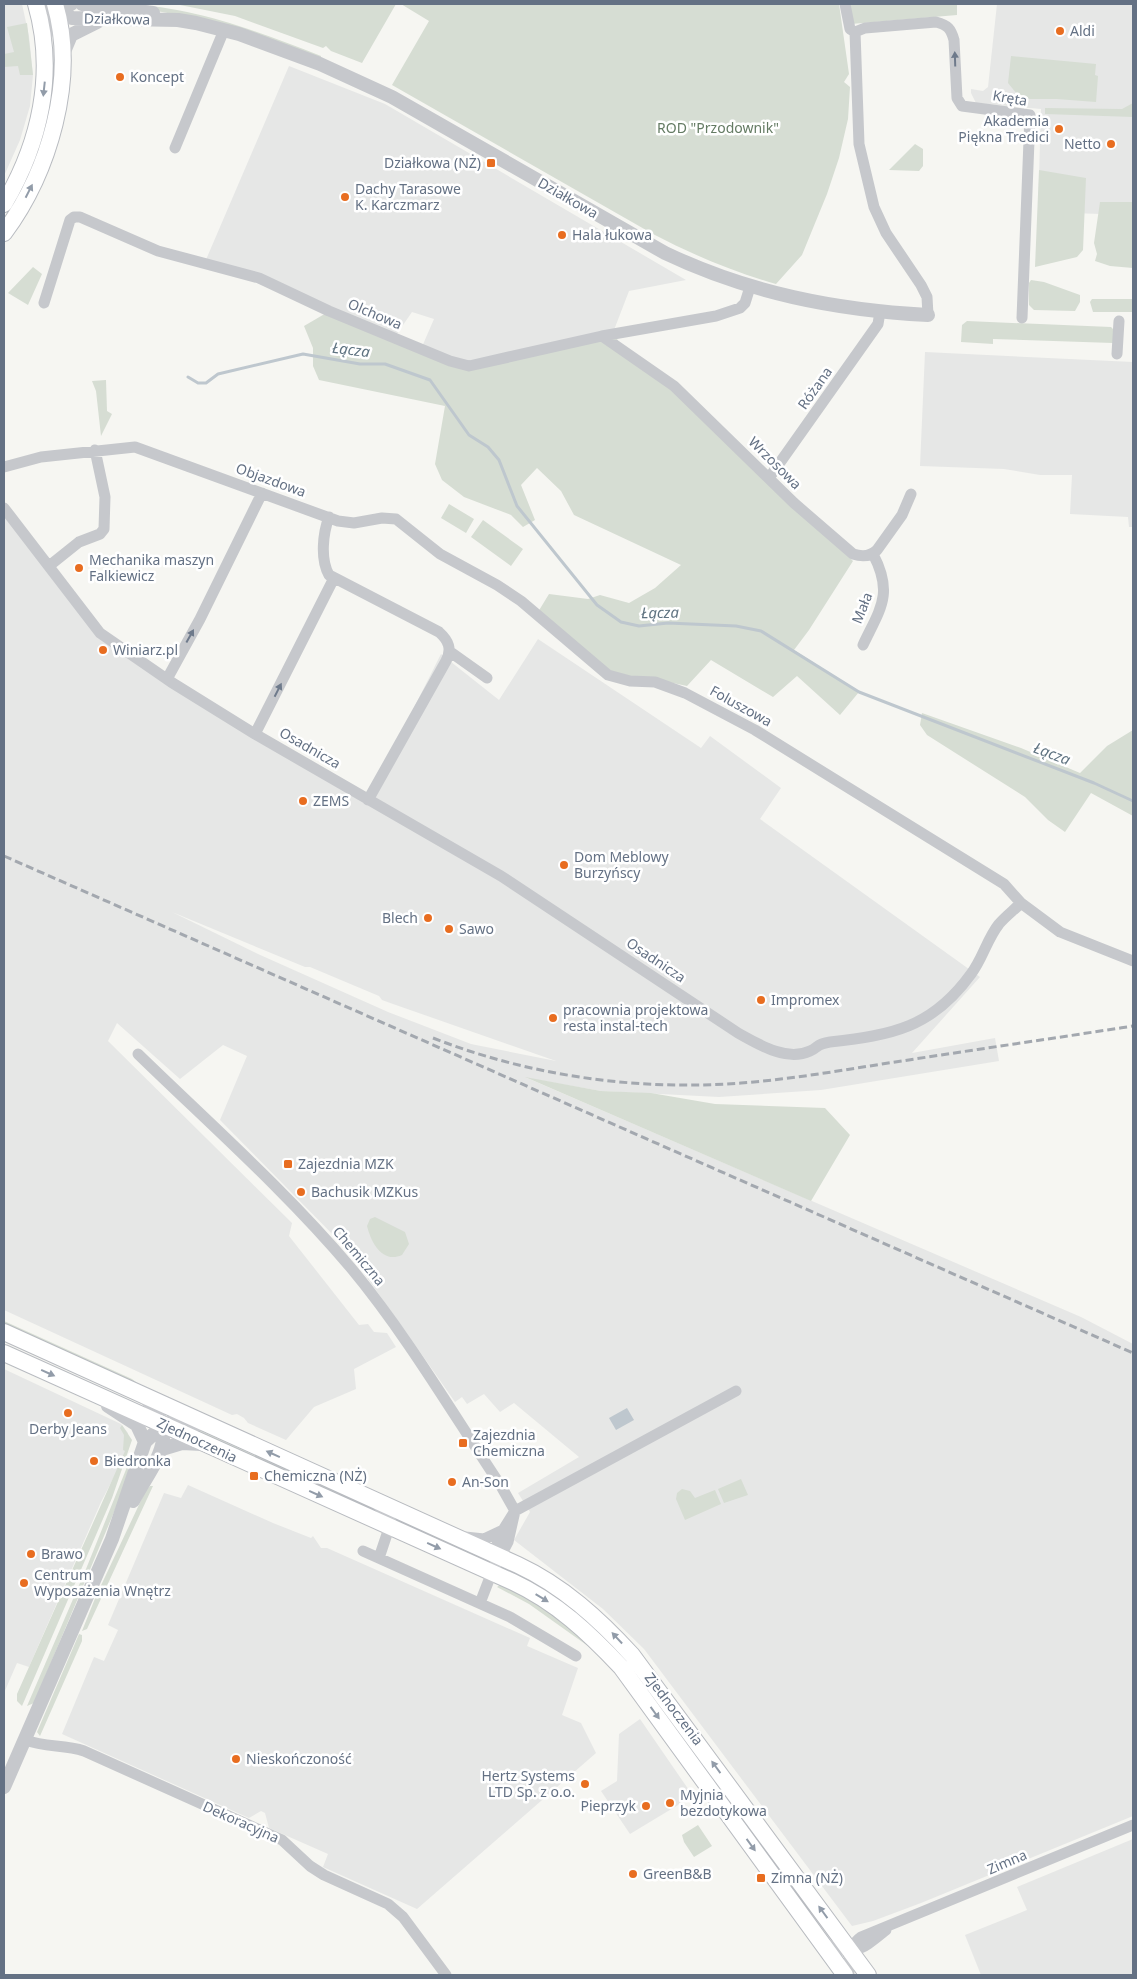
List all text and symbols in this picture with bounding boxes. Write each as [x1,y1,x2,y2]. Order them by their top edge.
street label: Działkowa [84,8,150,29]
place label: Aldi [1070,21,1095,40]
marker: Aldi [1054,25,1066,37]
one-way arrow [951,50,959,66]
place label: Koncept [130,67,184,86]
marker: Koncept [114,71,126,83]
one-way arrow [40,81,48,97]
street label: Kręta [991,85,1029,110]
place label: Akademia Piękna Tredici [958,111,1049,146]
park label: ROD "Przodownik" [657,118,779,137]
marker: Akademia Piękna Tredici [1053,123,1065,135]
place label: Netto [1064,134,1101,153]
marker: Netto [1105,138,1117,150]
place label: Działkowa (NŻ) [384,153,481,172]
marker: Działkowa (NŻ) [485,157,497,169]
street label: Działkowa [535,173,602,222]
place label: Dachy Tarasowe K. Karczmarz [355,179,461,214]
one-way arrow [25,184,33,199]
marker: Dachy Tarasowe K. Karczmarz [339,191,351,203]
place label: Hala łukowa [572,225,652,244]
marker: Hala łukowa [556,229,568,241]
street label: Olchowa [345,294,405,333]
water label: Łącza [331,337,372,361]
street label: Różana [793,363,836,413]
street label: Wrzosowa [745,432,806,493]
street label: Objazdowa [234,458,309,501]
place label: Mechanika maszyn Falkiewicz [89,550,214,585]
marker: Mechanika maszyn Falkiewicz [73,562,85,574]
street label: Mała [847,589,876,626]
water label: Łącza [641,602,679,622]
one-way arrow [186,628,194,643]
place label: Winiarz.pl [113,640,178,659]
marker: Winiarz.pl [97,644,109,656]
street label: Foluszowa [707,681,776,730]
one-way arrow [274,683,282,698]
street label: Osadnicza [276,722,344,773]
water label: Łącza [1031,737,1074,769]
place label: ZEMS [313,791,349,810]
marker: ZEMS [297,795,309,807]
place label: Dom Meblowy Burzyńscy [574,847,669,882]
marker: Dom Meblowy Burzyńscy [558,859,570,871]
place label: Blech [382,908,418,927]
marker: Blech [422,912,434,924]
place label: Sawo [459,919,494,938]
marker: Sawo [443,923,455,935]
street label: Osadnicza [623,933,690,986]
place label: Impromex [771,990,840,1009]
marker: Impromex [755,994,767,1006]
place label: pracownia projektowa resta instal-tech [563,1000,708,1035]
marker: pracownia projektowa resta instal-tech [547,1012,559,1024]
place label: Zajezdnia MZK [298,1154,394,1173]
marker: Zajezdnia MZK [282,1158,294,1170]
place label: Bachusik MZKus [311,1182,418,1201]
marker: Bachusik MZKus [295,1186,307,1198]
street label: Chemiczna [329,1222,390,1289]
one-way arrow [41,1369,55,1377]
marker: Derby Jeans [62,1407,74,1419]
street label: Zjednoczenia [154,1413,240,1466]
place label: Derby Jeans [29,1419,107,1438]
place label: Zajezdnia Chemiczna [473,1425,545,1460]
marker: Zajezdnia Chemiczna [457,1437,469,1449]
one-way arrow [266,1450,280,1458]
place label: Biedronka [104,1451,171,1470]
marker: Biedronka [88,1455,100,1467]
place label: Chemiczna (NŻ) [264,1466,367,1485]
marker: Chemiczna (NŻ) [248,1470,260,1482]
place label: An-Son [462,1472,509,1491]
marker: An-Son [446,1476,458,1488]
one-way arrow [309,1490,323,1498]
one-way arrow [427,1543,441,1551]
place label: Brawo [41,1544,83,1563]
marker: Brawo [25,1548,37,1560]
place label: Centrum Wyposażenia Wnętrz [34,1565,171,1600]
marker: Centrum Wyposażenia Wnętrz [18,1577,30,1589]
one-way arrow [536,1594,549,1603]
one-way arrow [611,1632,623,1644]
street label: Zjednoczenia [641,1668,708,1749]
one-way arrow [650,1706,660,1720]
place label: Nieskończoność [246,1749,352,1768]
marker: Nieskończoność [230,1753,242,1765]
one-way arrow [711,1760,721,1774]
place label: Hertz Systems LTD Sp. z o.o. [481,1766,575,1801]
marker: Hertz Systems LTD Sp. z o.o. [579,1778,591,1790]
place label: Myjnia bezdotykowa [680,1785,767,1820]
street label: Dekoracyjna [200,1796,282,1847]
place label: Pieprzyk [580,1796,637,1815]
marker: Myjnia bezdotykowa [664,1797,676,1809]
marker: Pieprzyk [640,1800,652,1812]
one-way arrow [745,1838,756,1851]
street label: Zimna [984,1845,1029,1878]
place label: GreenB&B [643,1864,712,1883]
marker: GreenB&B [627,1868,639,1880]
place label: Zimna (NŻ) [771,1868,843,1887]
marker: Zimna (NŻ) [755,1872,767,1884]
one-way arrow [817,1906,828,1919]

